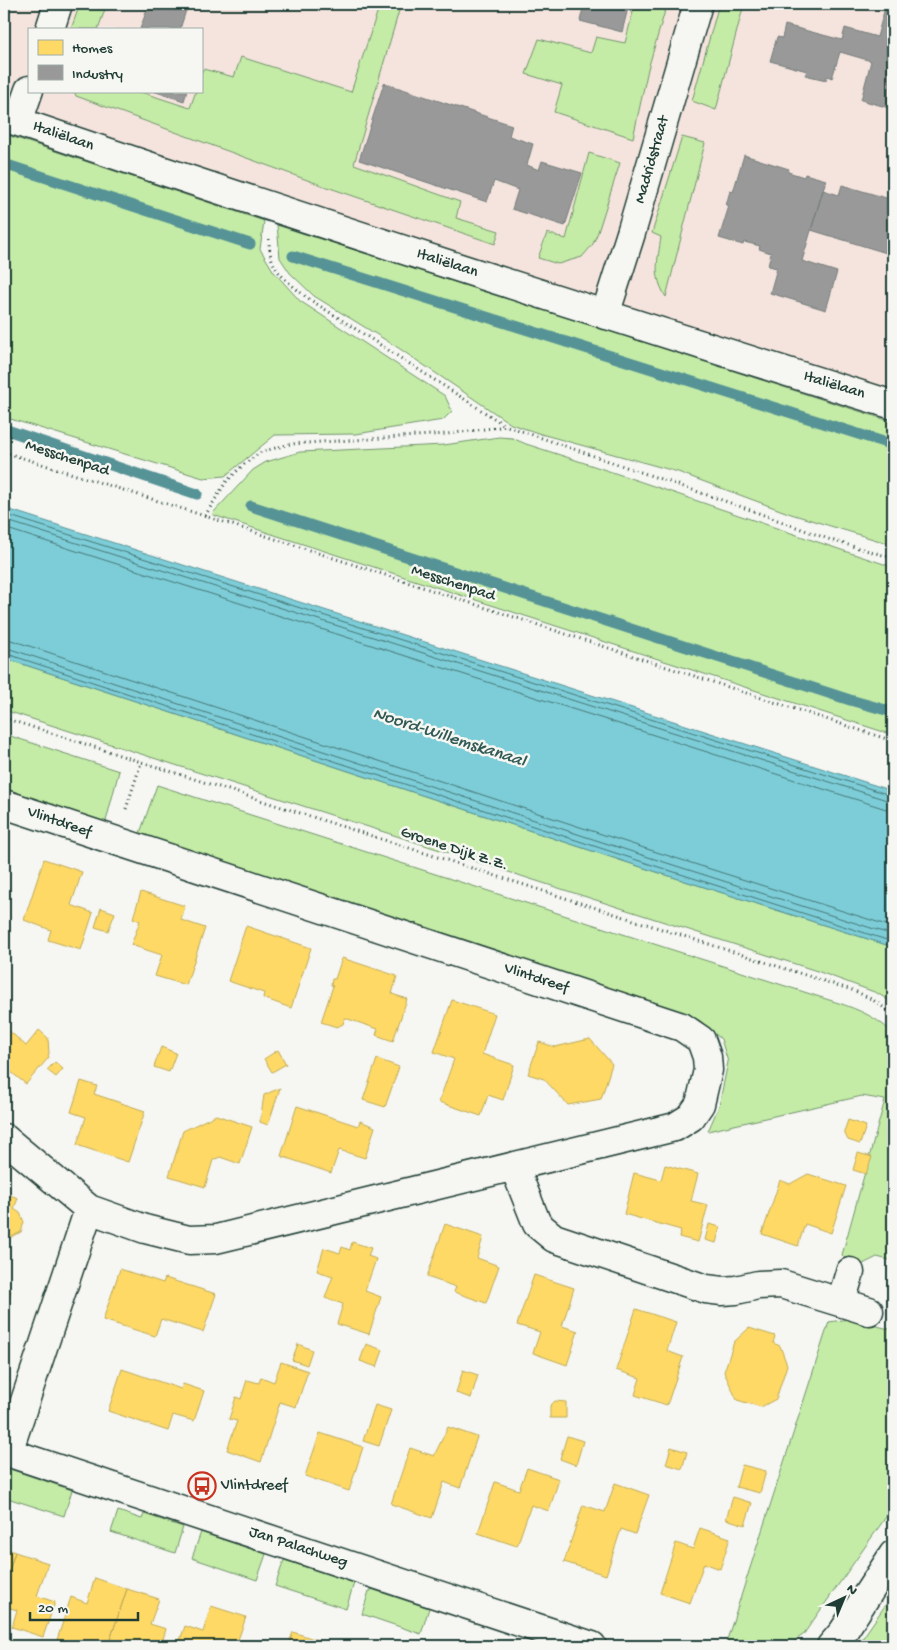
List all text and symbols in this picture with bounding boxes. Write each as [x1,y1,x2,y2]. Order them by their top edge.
legend [28,28,202,92]
text: Homes [72,40,113,58]
text: Industry [72,66,124,84]
street label: Madridstraat [631,113,675,206]
street label: Italiëlaan [30,118,96,156]
street label: Italiëlaan [414,245,480,283]
street label: Italiëlaan [801,368,867,404]
street label: Messchenpad [23,436,113,482]
street label: Messchenpad [409,561,499,607]
water label: Noord-Willemskanaal [370,703,529,773]
street label: Vlintdreef [24,803,95,843]
street label: Groene Dijk Z.Z. [398,824,510,876]
street label: Vlintdreef [500,959,572,999]
bus stop icon: Vlintdreef [187,1471,217,1501]
place label: Vlintdreef [220,1477,289,1496]
street label: Jan Palachweg [246,1523,350,1573]
north arrow [820,1572,870,1622]
text: N [842,1581,860,1600]
scale bar [30,1590,138,1622]
text: 20 m [38,1600,68,1618]

